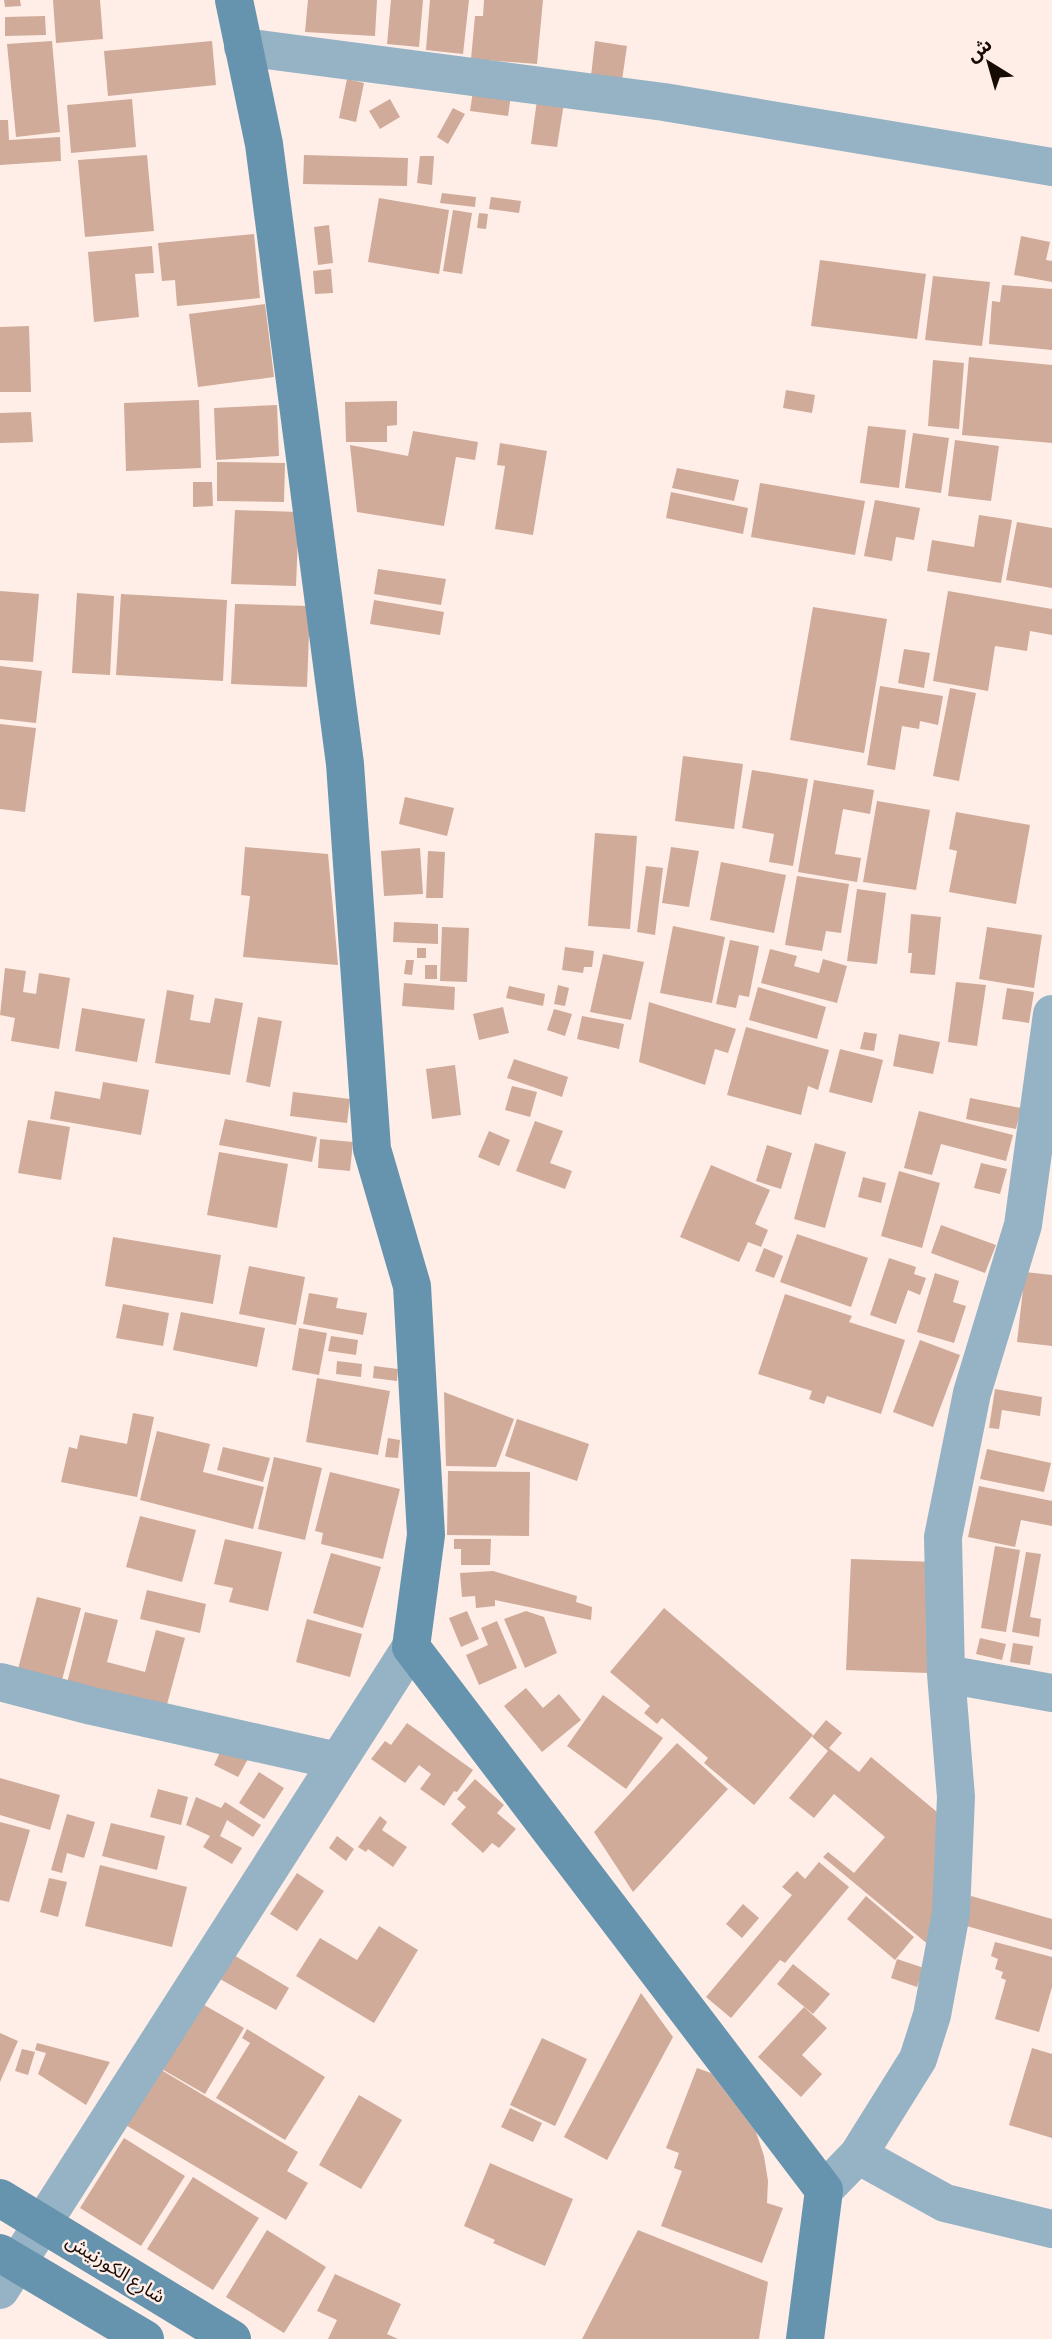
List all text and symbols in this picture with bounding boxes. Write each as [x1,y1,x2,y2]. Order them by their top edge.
north arrow [954,28,1024,98]
text: ش [961,31,996,67]
street label: شارع الكورنيش [61,2227,171,2310]

